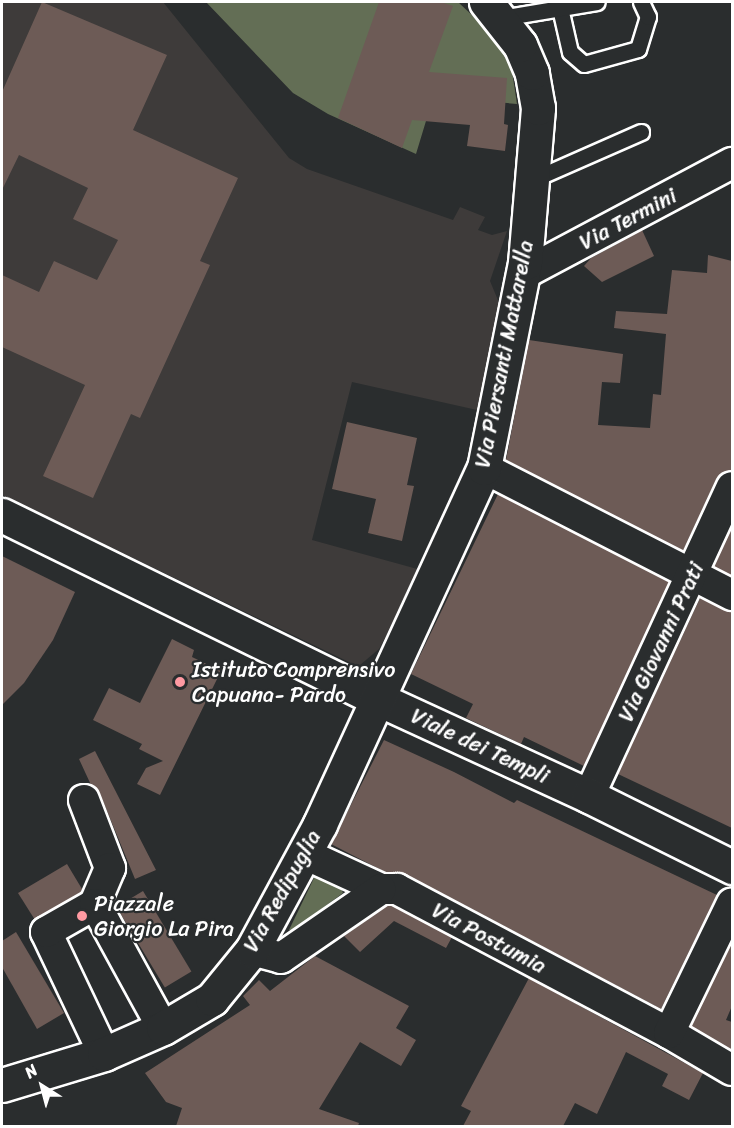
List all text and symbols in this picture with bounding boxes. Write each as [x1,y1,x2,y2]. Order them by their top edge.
street label: Via Termini [574,182,682,256]
street label: Via Piersanti Mattarella [469,238,539,470]
street label: Via Giovanni Prati [613,558,709,726]
place label: Istituto Comprensivo Capuana- Pardo [192,656,397,708]
marker: Istituto Comprensivo Capuana- Pardo [173,675,187,689]
street label: Viale dei Templi [407,702,553,790]
street label: Via Redipuglia [237,825,327,957]
place label: Piazzale Giorgio La Pira [94,890,234,942]
street label: Via Postumia [427,897,551,979]
marker: Piazzale Giorgio La Pira [75,909,89,923]
north arrow [12,1056,72,1116]
text: N [18,1056,44,1086]

